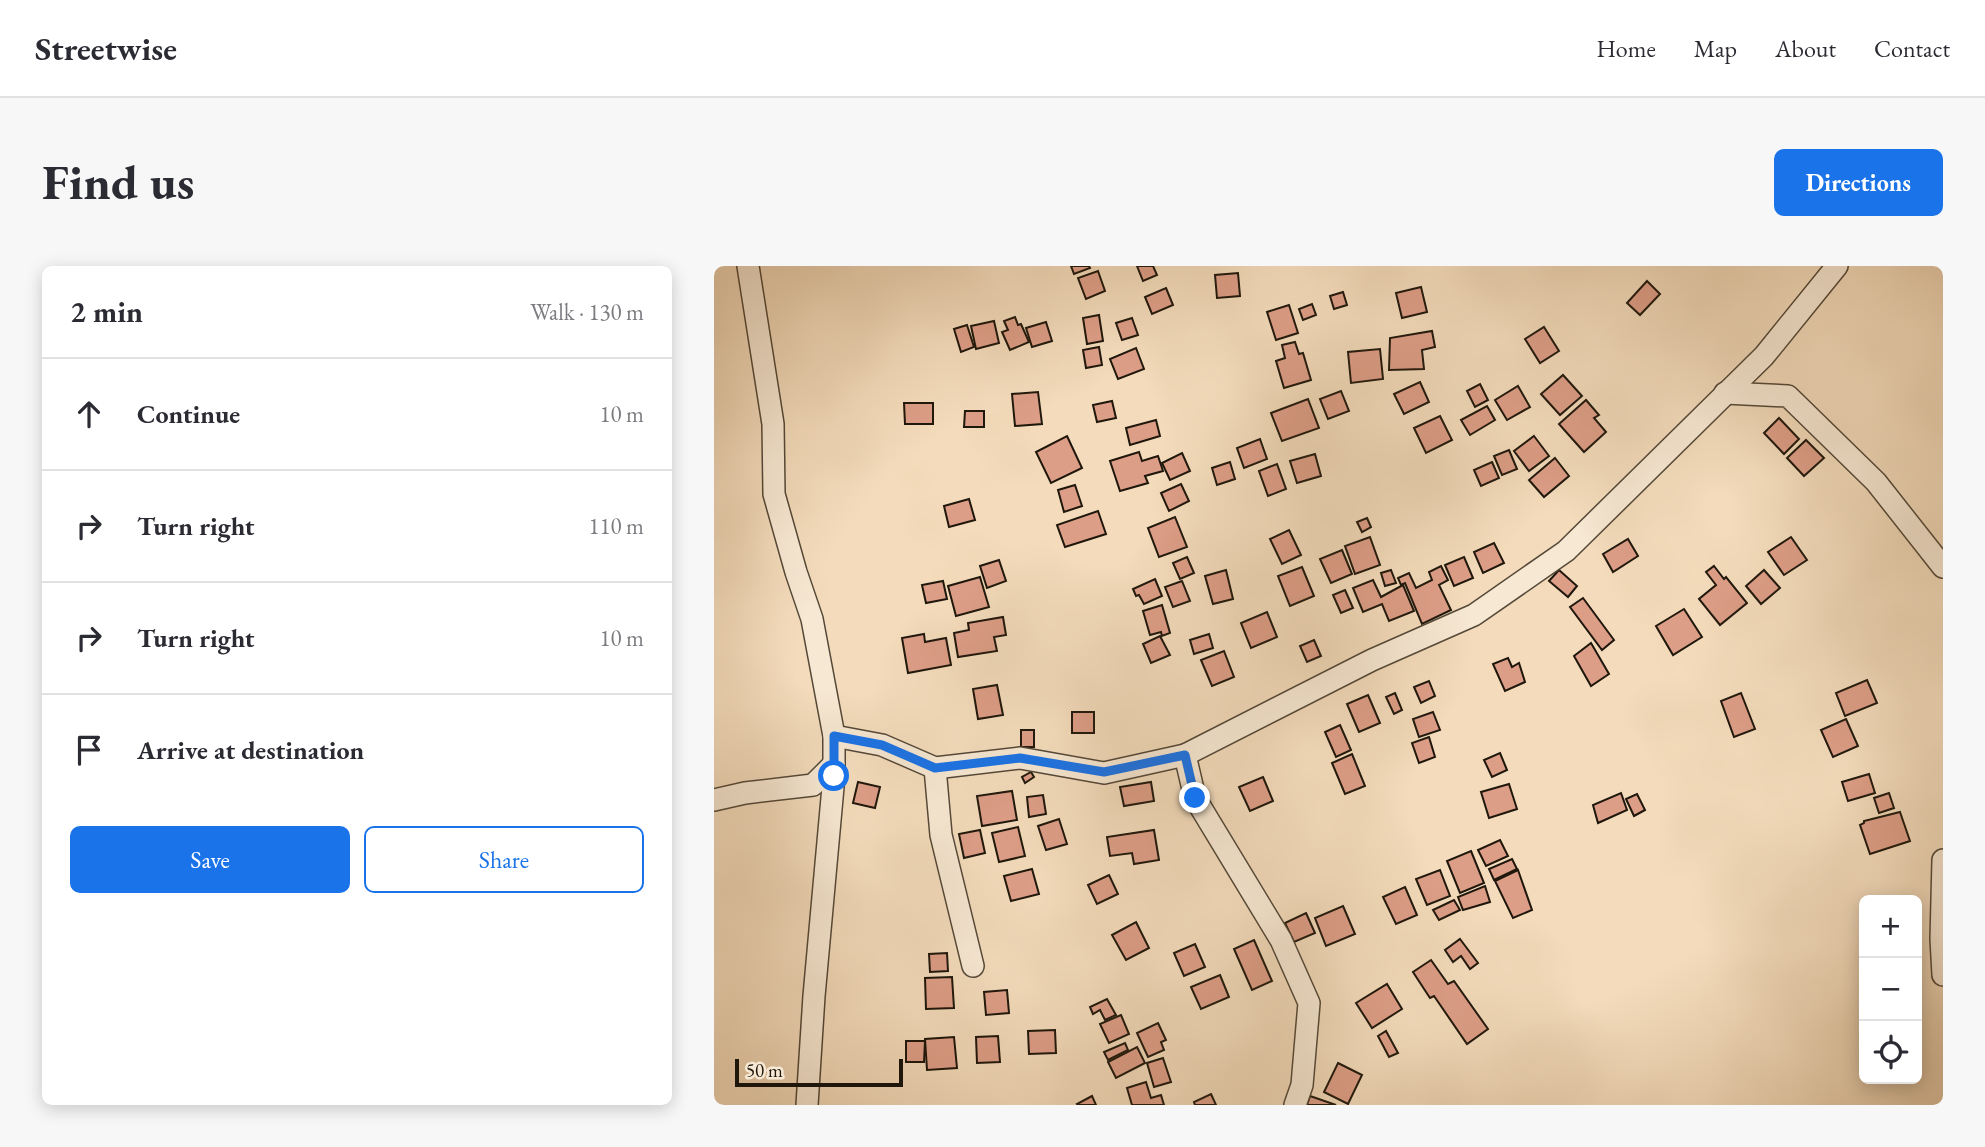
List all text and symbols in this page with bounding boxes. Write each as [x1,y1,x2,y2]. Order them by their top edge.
text: Streetwise [35,27,177,70]
text: Home [1596,33,1656,64]
text: Map [1694,33,1737,64]
text: About [1775,33,1836,64]
text: Contact [1874,33,1950,64]
button: Directions [1774,149,1943,216]
text: Find us [42,150,194,214]
text: 2 min [70,292,143,331]
text: Walk · 130 m [530,297,644,327]
icon: ahead [70,395,108,433]
text: Continue [137,397,240,431]
text: 10 m [599,399,644,429]
icon: right [70,507,108,545]
text: Turn right [137,509,255,543]
text: 110 m [588,511,644,541]
icon: right [70,619,108,657]
text: Turn right [137,621,255,655]
text: 10 m [599,623,644,653]
icon: arrive [70,731,108,769]
text: Arrive at destination [137,733,364,767]
route start [818,760,849,791]
route end [1179,782,1210,813]
button: Save [70,826,350,893]
button: Share [364,826,644,893]
map controls [1859,895,1922,1084]
button: + [1859,895,1922,958]
button: − [1859,958,1922,1021]
button: locate [1859,1021,1922,1084]
scale bar [735,1056,903,1088]
text: 50 m [746,1058,783,1083]

